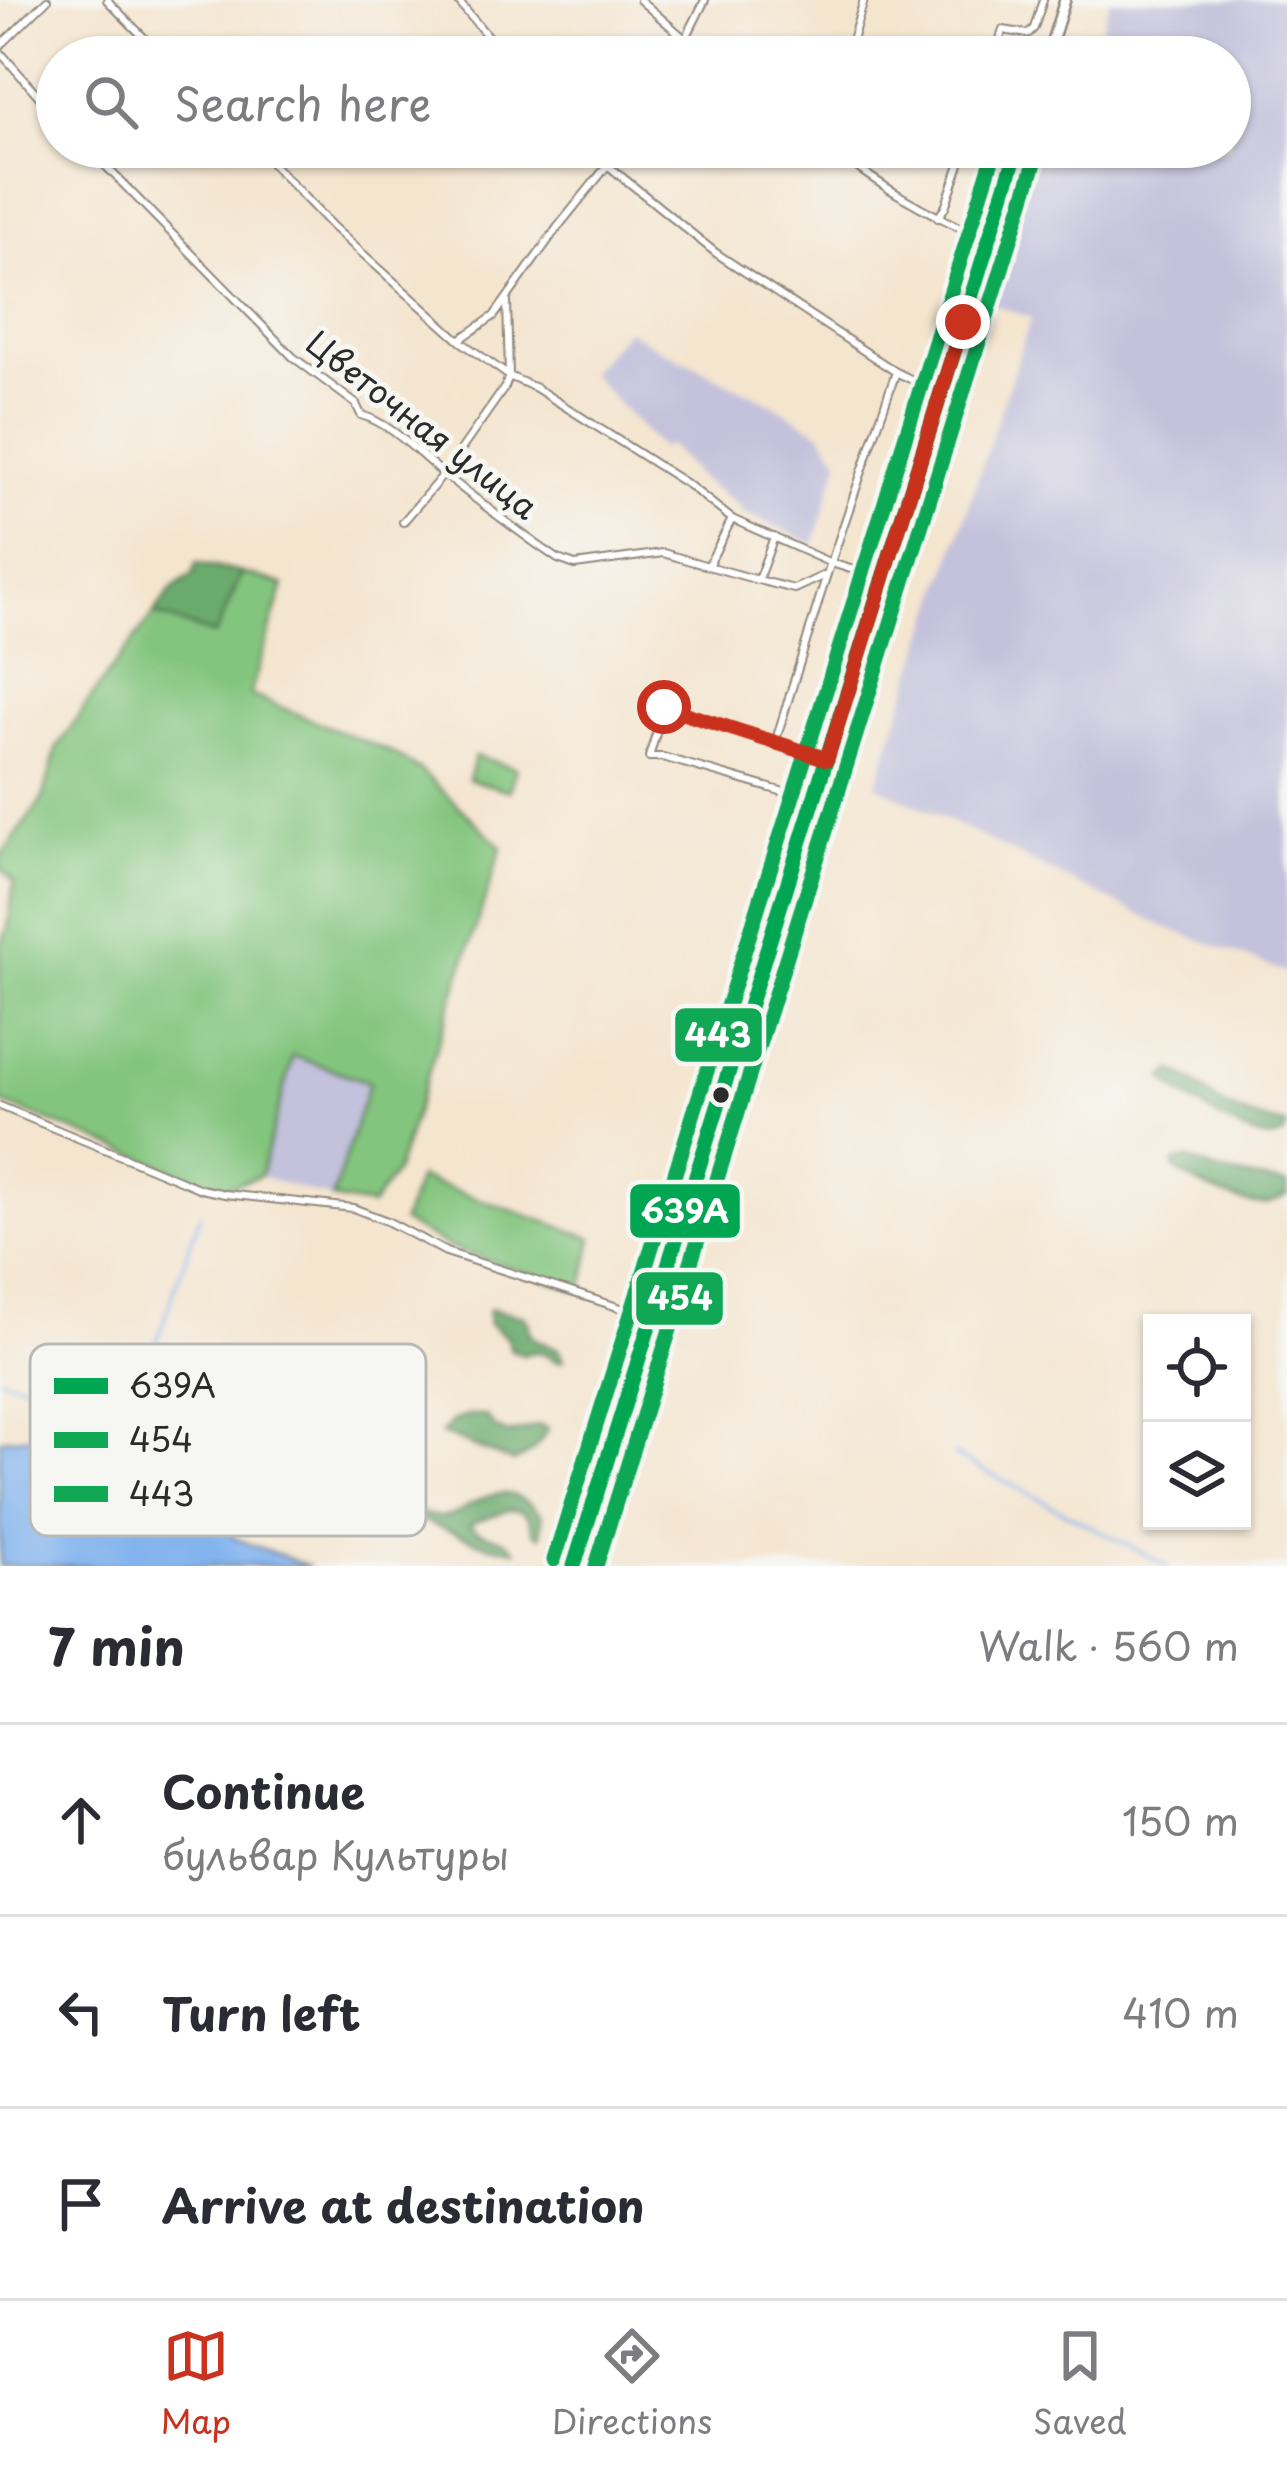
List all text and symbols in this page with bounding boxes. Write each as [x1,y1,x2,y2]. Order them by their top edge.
search box [36,36,1251,168]
text: Search here [174,68,431,136]
icon: search [78,69,144,135]
route end [936,295,990,349]
street label: Цветочная улица [297,317,550,530]
route start [637,680,691,734]
line badge: 443 [673,1006,764,1064]
text: 443 [684,1008,752,1058]
unlabelled marker [710,1084,732,1106]
line badge: 639А [628,1182,742,1240]
text: 639А [641,1184,729,1234]
line badge: 454 [634,1270,725,1327]
text: 454 [647,1271,713,1321]
map controls [1143,1314,1251,1530]
button: locate [1143,1314,1251,1422]
legend [30,1344,426,1536]
text: 639А [129,1359,216,1409]
text: 454 [129,1413,193,1463]
button: layers [1143,1422,1251,1530]
text: 443 [129,1467,194,1517]
text: 7 min [48,1606,185,1683]
text: Walk · 560 m [978,1615,1239,1674]
text: Continue [162,1756,365,1824]
icon: ahead [48,1787,114,1853]
text: 150 m [1122,1790,1239,1849]
text: бульвар Культуры [162,1824,509,1883]
text: Turn left [162,1978,361,2046]
icon: left [48,1979,114,2045]
text: 410 m [1122,1982,1239,2041]
text: Arrive at destination [162,2170,645,2238]
icon: arrive [48,2171,114,2237]
tab: Map [160,2323,231,2445]
tab: Directions [552,2323,712,2445]
tab: Saved [1033,2323,1127,2445]

